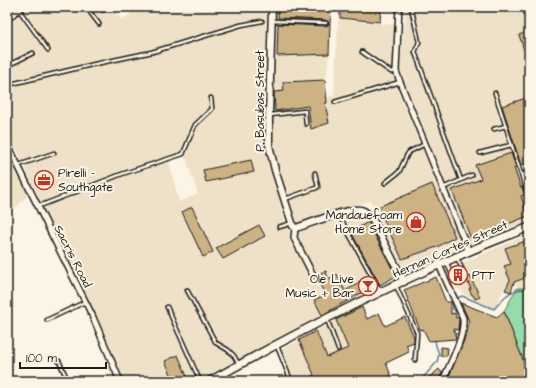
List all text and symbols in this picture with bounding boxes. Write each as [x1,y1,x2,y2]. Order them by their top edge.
street label: P. Basubas Street [252,50,269,152]
place label: Pirelli - Southgate [58,165,113,197]
office icon: Pirelli - Southgate [33,169,55,191]
place label: Mandauefoam Home Store [326,207,403,238]
shop icon: Mandauefoam Home Store [405,211,427,233]
street label: Hernan Cortes Street [390,216,511,283]
street label: Sacris Road [49,222,96,290]
building icon: PTT [447,264,469,286]
place label: PTT [472,267,495,284]
place label: Ole Live Music + Bar [285,271,355,302]
bar icon: Ole Live Music + Bar [357,275,379,297]
scale bar [20,344,106,370]
text: 100 m [26,350,57,367]

